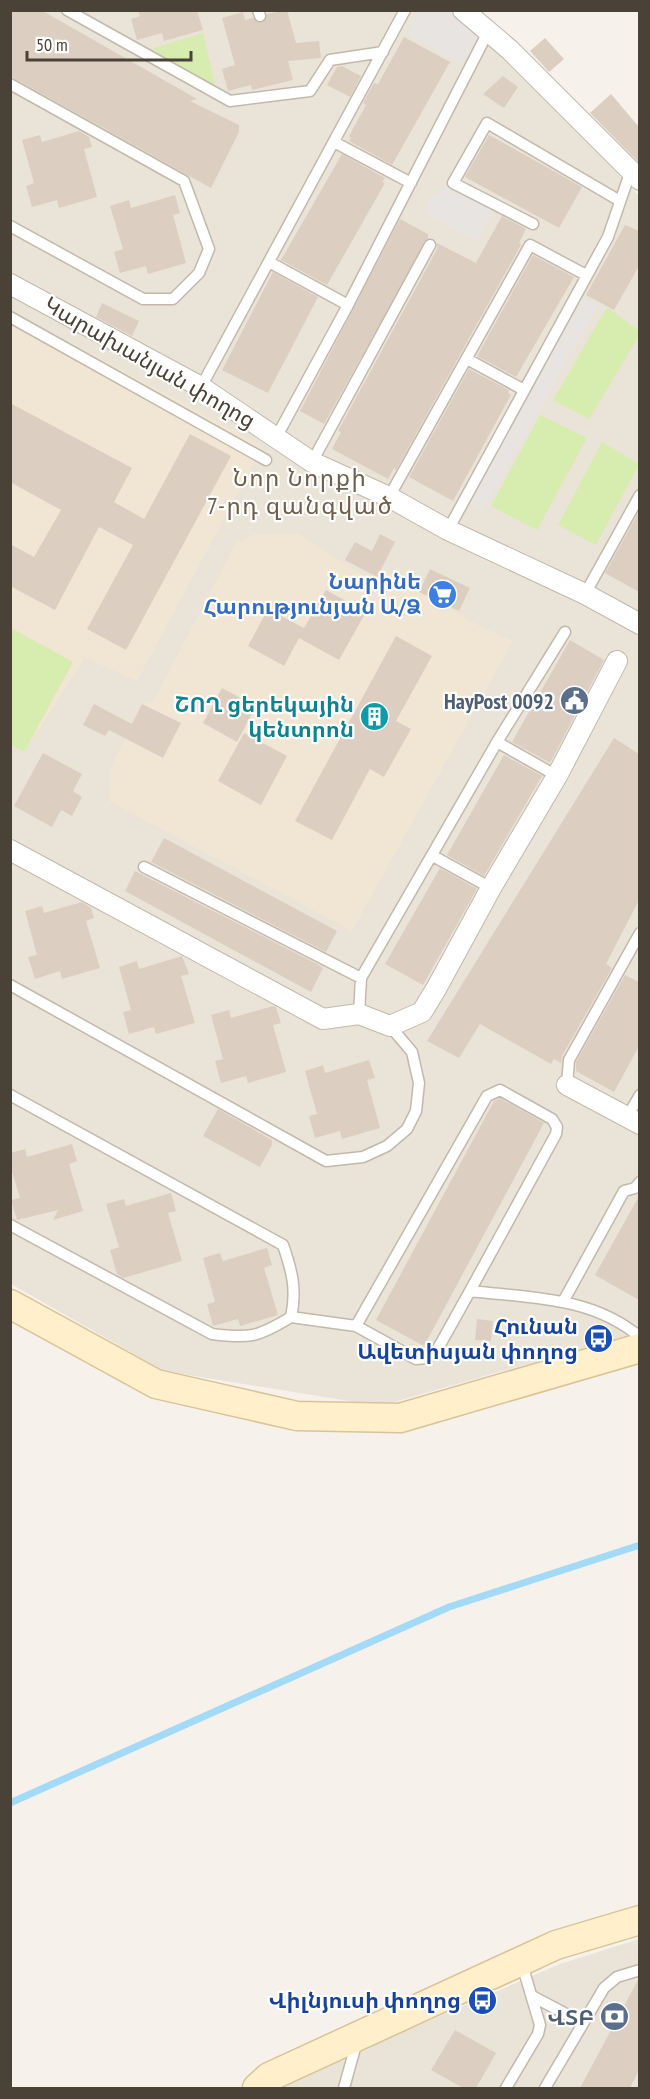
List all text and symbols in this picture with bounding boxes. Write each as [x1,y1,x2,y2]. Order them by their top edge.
scale bar [27,24,190,62]
text: 50 m [36,33,68,56]
street label: Կարախանյան փողոց [39,290,261,434]
district label: Նոր Նորքի 7-րդ զանգված [207,462,393,521]
place label: Նարինե Հարությունյան Ա/Ձ [203,567,421,620]
supermarket icon: Նարինե Հարությունյան Ա/Ձ [426,578,458,610]
public building icon: HayPost 0092 [559,685,591,717]
place label: HayPost 0092 [444,687,554,715]
place label: ՇՈՂ ցերեկային կենտրոն [174,690,354,743]
building icon: ՇՈՂ ցերեկային կենտրոն [359,701,391,733]
place label: Հունան Ավետիսյան փողոց [357,1312,578,1365]
bus stop icon: Հունան Ավետիսյան փողոց [583,1323,615,1355]
bus stop icon: Վիլնյուսի փողոց [466,1984,498,2016]
place label: Վիլնյուսի փողոց [269,1986,461,2014]
bank icon: ՎՏԲ [599,2001,631,2033]
place label: ՎՏԲ [547,2003,594,2031]

